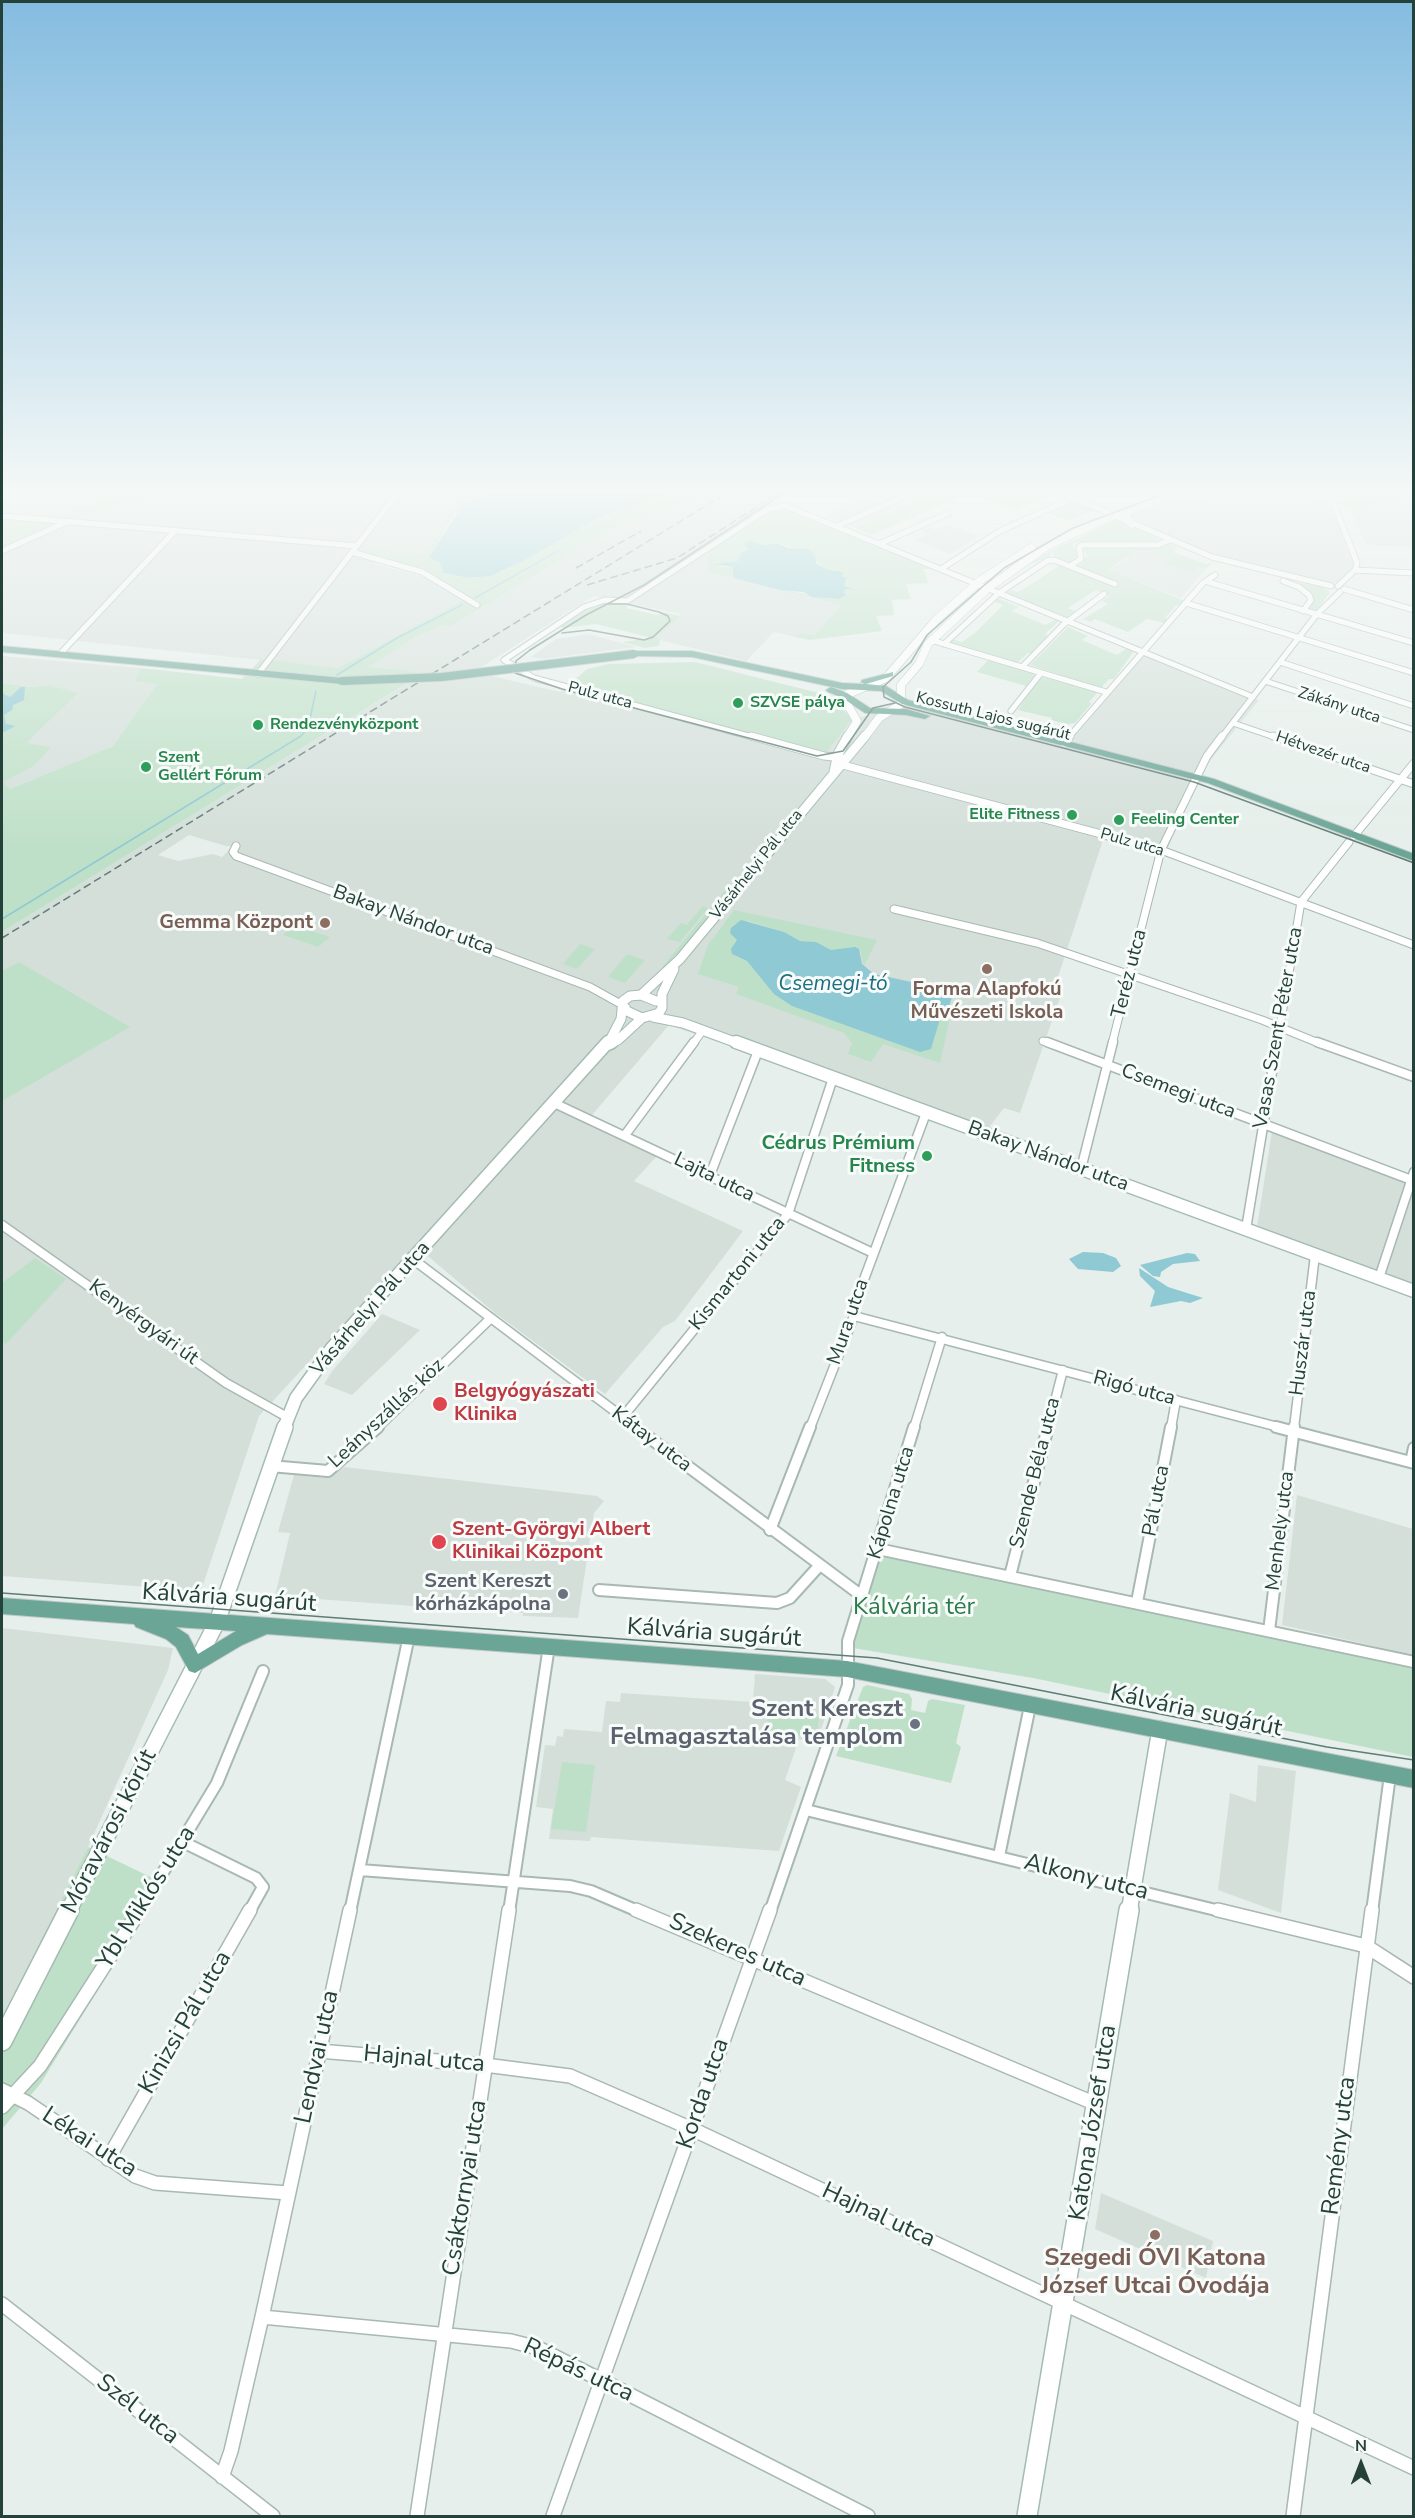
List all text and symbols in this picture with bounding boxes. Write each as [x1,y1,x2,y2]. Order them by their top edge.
street label: Pulz utca [566,678,634,714]
street label: Zákány utca [1295,684,1383,728]
street label: Kossuth Lajos sugárút [914,689,1072,745]
place label: SZVSE pálya [750,693,845,713]
marker: SZVSE pálya [731,696,745,710]
place label: Rendezvényközpont [270,715,418,735]
marker: Rendezvényközpont [251,718,265,732]
street label: Hétvezér utca [1273,728,1373,778]
place label: Szent Gellért Fórum [158,748,262,786]
marker: Szent Gellért Fórum [139,760,153,774]
place label: Elite Fitness [969,805,1060,825]
street label: Vásárhelyi Pál utca [707,806,807,924]
marker: Elite Fitness [1065,808,1079,822]
place label: Feeling Center [1131,810,1239,830]
marker: Feeling Center [1112,813,1126,827]
street label: Pulz utca [1098,825,1166,861]
street label: Bakay Nándor utca [329,881,497,961]
place label: Gemma Központ [159,911,313,935]
marker: Gemma Központ [318,916,332,930]
street label: Vasas Szent Péter utca [1249,925,1309,1131]
street label: Teréz utca [1107,927,1153,1021]
marker: Forma Alapfokú Művészeti Iskola [980,962,994,976]
water label: Csemegi-tó [778,972,888,998]
place label: Forma Alapfokú Művészeti Iskola [911,978,1063,1025]
street label: Csemegi utca [1117,1059,1239,1125]
street label: Bakay Nándor utca [964,1117,1132,1197]
place label: Cédrus Prémium Fitness [762,1132,915,1179]
street label: Lajta utca [670,1148,758,1208]
marker: Cédrus Prémium Fitness [920,1149,934,1163]
street label: Kismartoni utca [685,1212,791,1336]
street label: Vásárhelyi Pál utca [306,1237,436,1381]
street label: Kenyérgyári út [84,1275,202,1371]
street label: Mura utca [823,1276,875,1368]
street label: Huszár utca [1286,1289,1322,1397]
street label: Leányszállás köz [324,1354,450,1474]
street label: Rigó utca [1090,1367,1178,1411]
place label: Belgyógyászati Klinika [454,1380,595,1427]
marker: Belgyógyászati Klinika [431,1395,449,1413]
street label: Szende Béla utca [1006,1395,1066,1551]
street label: Kátay utca [606,1402,696,1478]
street label: Kápolna utca [863,1444,921,1562]
street label: Pál utca [1138,1464,1176,1538]
street label: Menhely utca [1262,1470,1300,1592]
place label: Szent-Györgyi Albert Klinikai Központ [452,1518,650,1565]
marker: Szent-Györgyi Albert Klinikai Központ [430,1533,448,1551]
place label: Szent Kereszt kórházkápolna [415,1570,551,1617]
street label: Kálvária sugárút [141,1579,317,1619]
marker: Szent Kereszt kórházkápolna [556,1587,570,1601]
park label: Kálvária tér [853,1594,975,1622]
street label: Kálvária sugárút [626,1614,802,1654]
street label: Kálvária sugárút [1108,1680,1284,1744]
place label: Szent Kereszt Felmagasztalása templom [610,1696,903,1752]
marker: Szent Kereszt Felmagasztalása templom [908,1717,922,1731]
street label: Móravárosi körút [56,1745,164,1919]
street label: Ybl Miklós utca [92,1821,202,1975]
street label: Alkony utca [1021,1849,1151,1907]
street label: Szekeres utca [664,1908,810,1994]
street label: Kinizsi Pál utca [133,1946,239,2100]
street label: Lendvai utca [290,1988,346,2126]
street label: Katona József utca [1064,2023,1124,2223]
street label: Korda utca [672,2035,736,2153]
street label: Hajnal utca [362,2040,486,2080]
street label: Remény utca [1317,2075,1363,2217]
street label: Csáktornyai utca [438,2098,494,2278]
street label: Lékai utca [36,2102,142,2184]
street label: Hajnal utca [817,2177,939,2255]
marker: Szegedi ÓVI Katona József Utcai Óvodája [1148,2228,1162,2242]
place label: Szegedi ÓVI Katona József Utcai Óvodája [1040,2245,1270,2301]
street label: Répás utca [518,2333,638,2409]
street label: Szél utca [90,2369,184,2451]
north arrow [1331,2434,1391,2494]
text: N [1355,2435,1367,2457]

